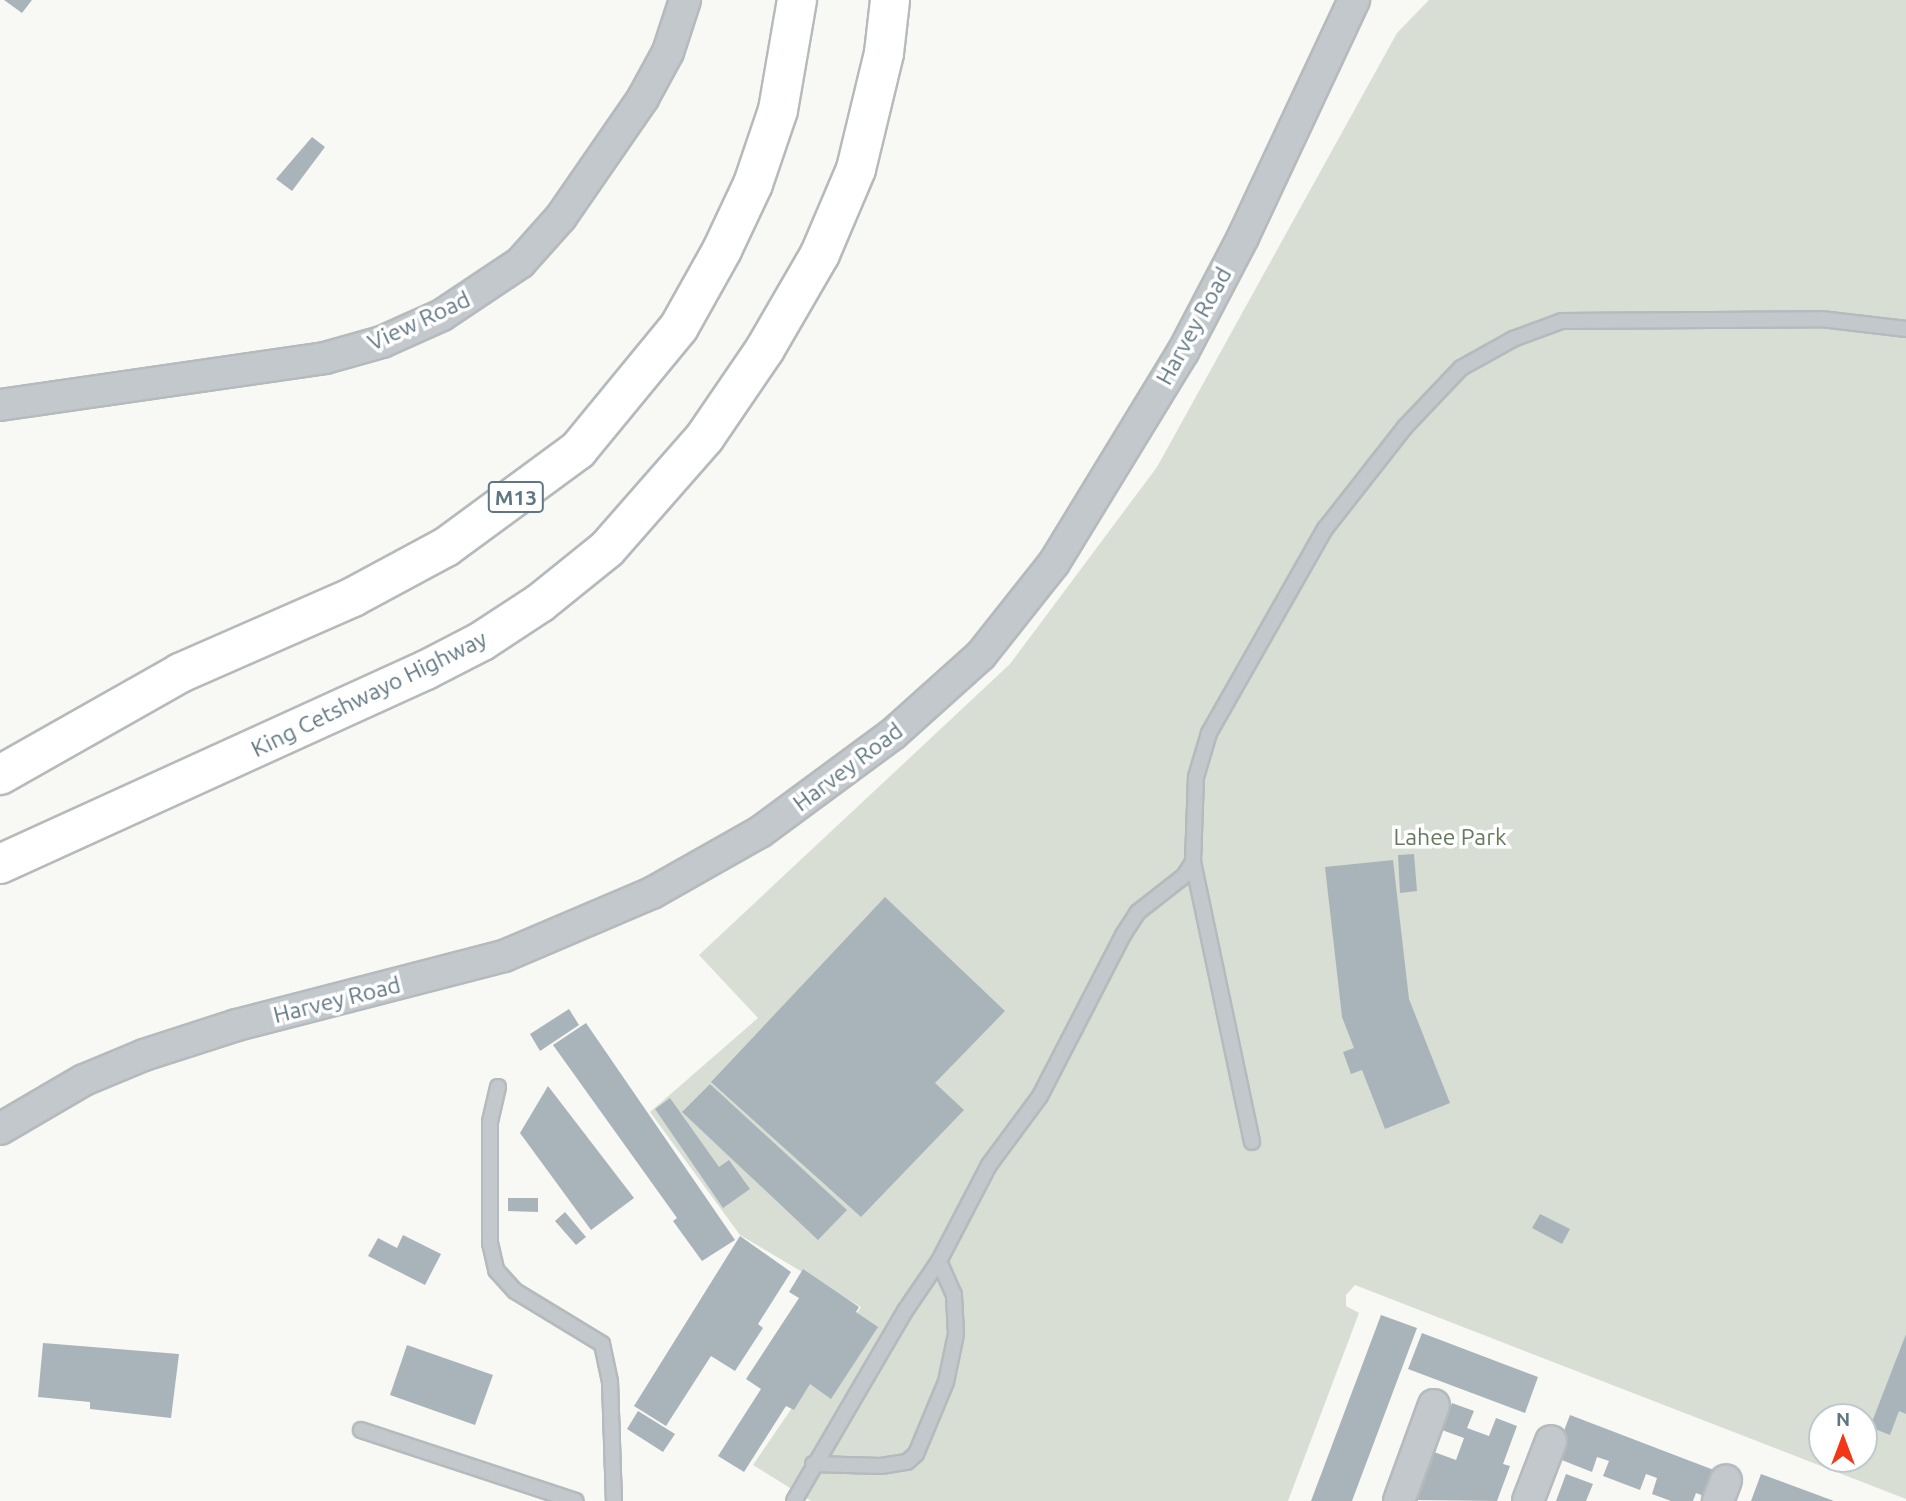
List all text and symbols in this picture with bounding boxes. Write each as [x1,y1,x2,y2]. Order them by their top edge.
street label: Harvey Road [1150,262,1238,390]
street label: View Road [363,285,475,357]
road number: M13 [486,480,546,514]
street label: King Cetshwayo Highway [247,625,491,763]
street label: Harvey Road [788,717,908,817]
park label: Lahee Park [1393,823,1507,851]
street label: Harvey Road [270,971,404,1029]
north arrow [1808,1403,1878,1473]
text: N [1836,1408,1850,1430]

